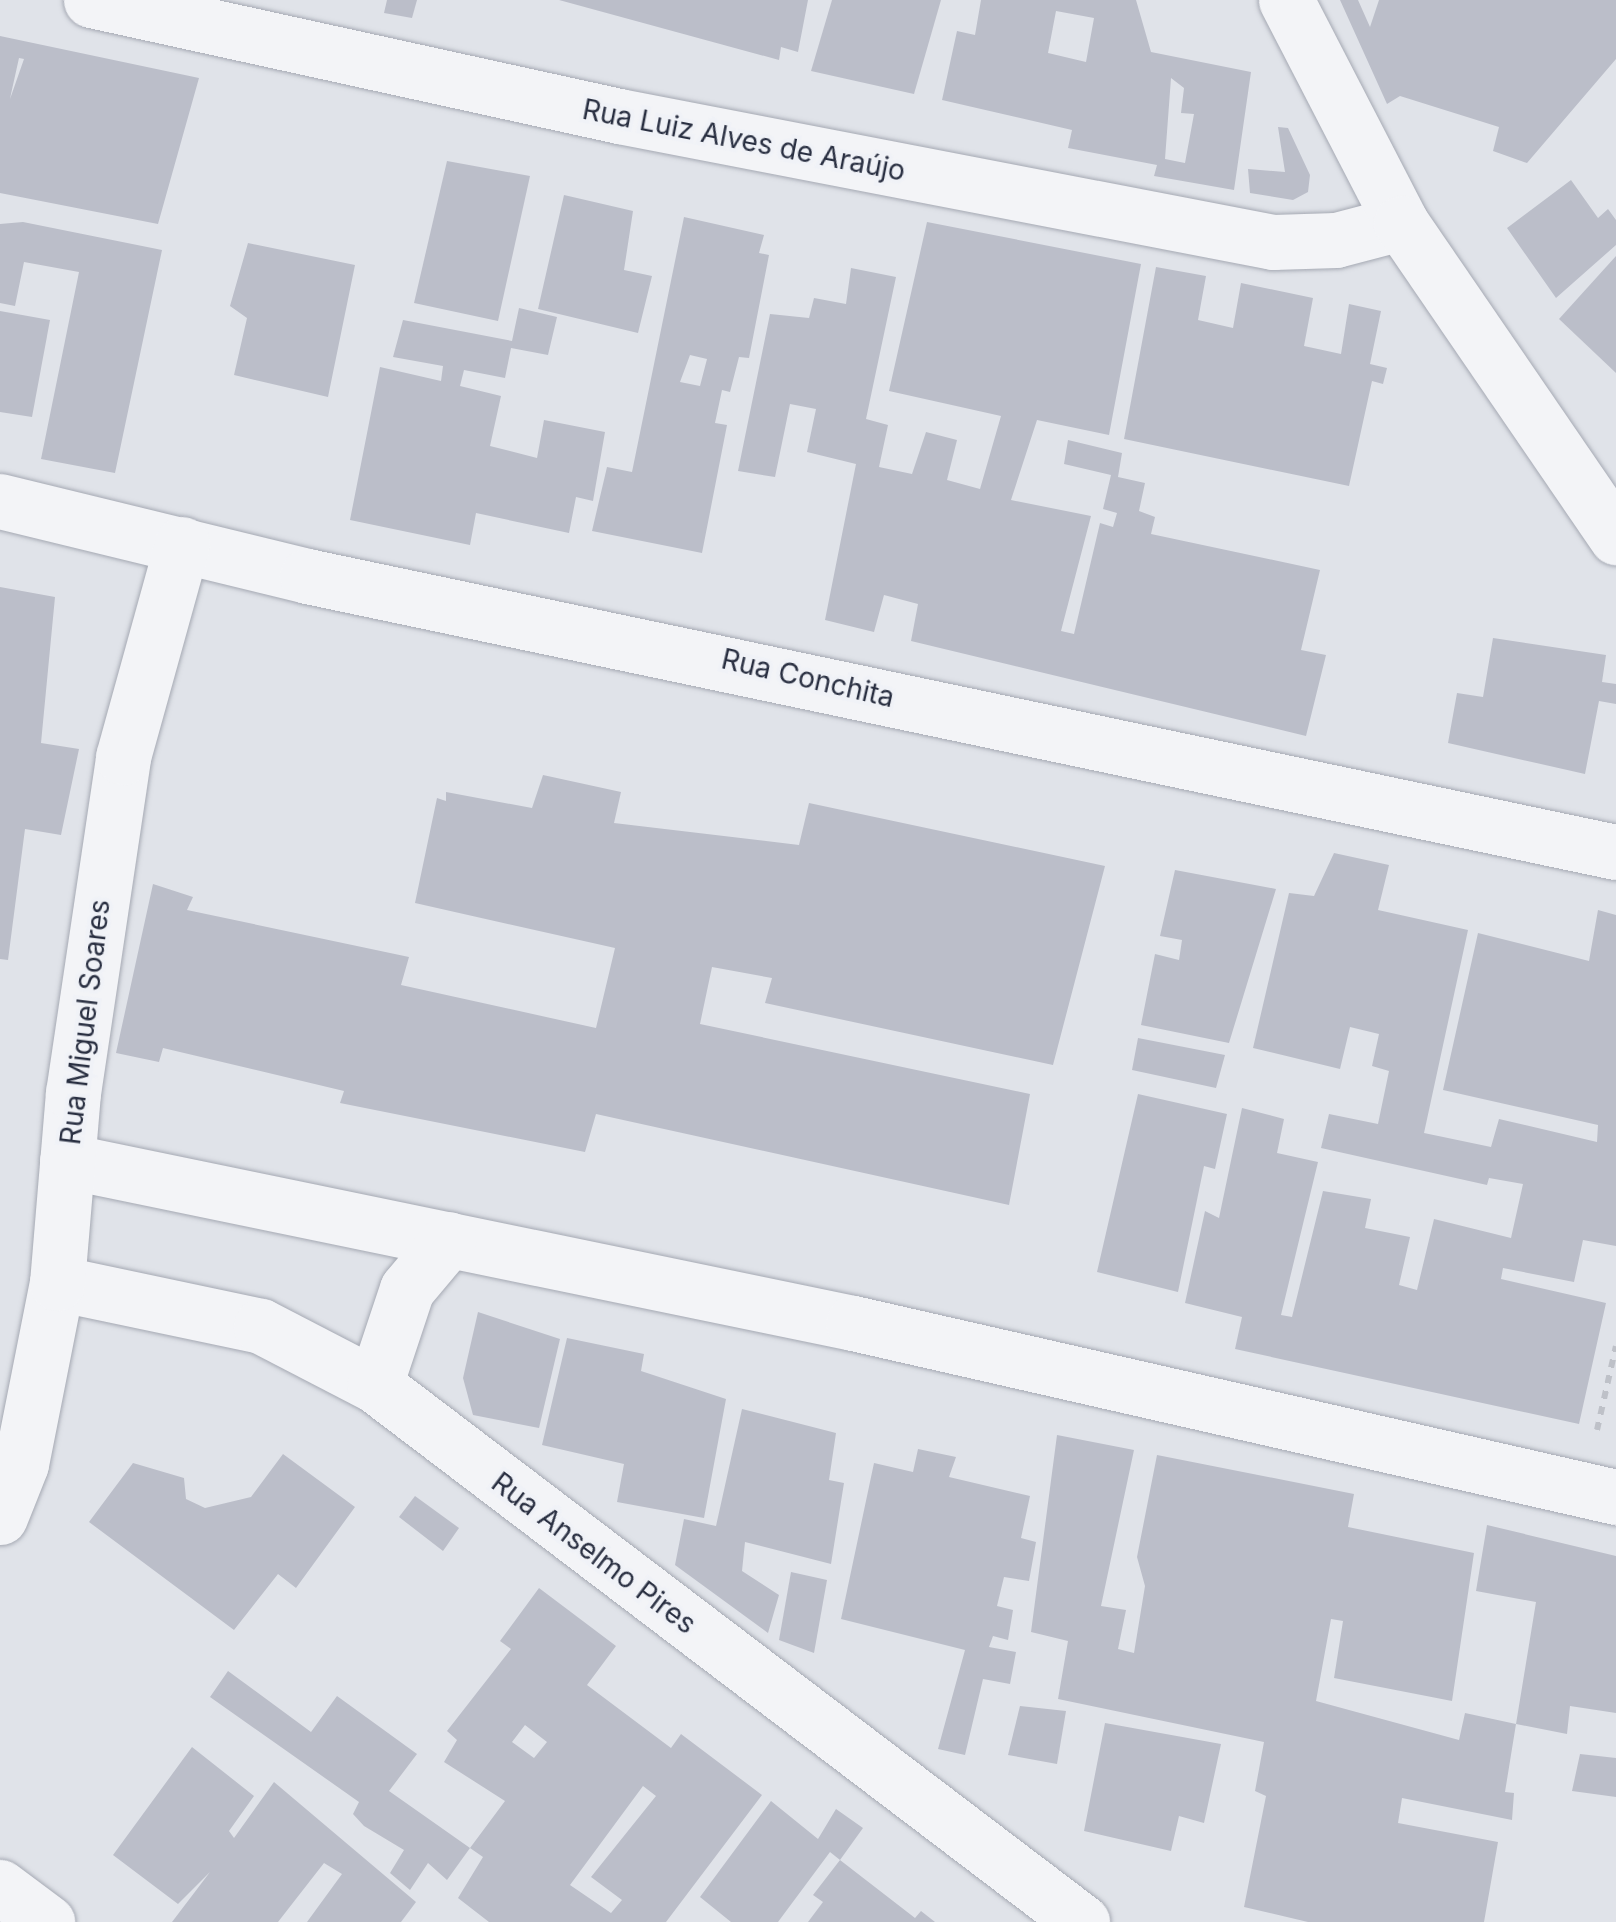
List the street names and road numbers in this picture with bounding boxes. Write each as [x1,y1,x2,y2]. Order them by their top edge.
street label: Rua Luiz Alves de Araújo [580,92,908,188]
street label: Rua Conchita [718,642,898,714]
street label: Rua Miguel Soares [53,897,117,1147]
street label: Rua Anselmo Pires [485,1465,703,1641]

